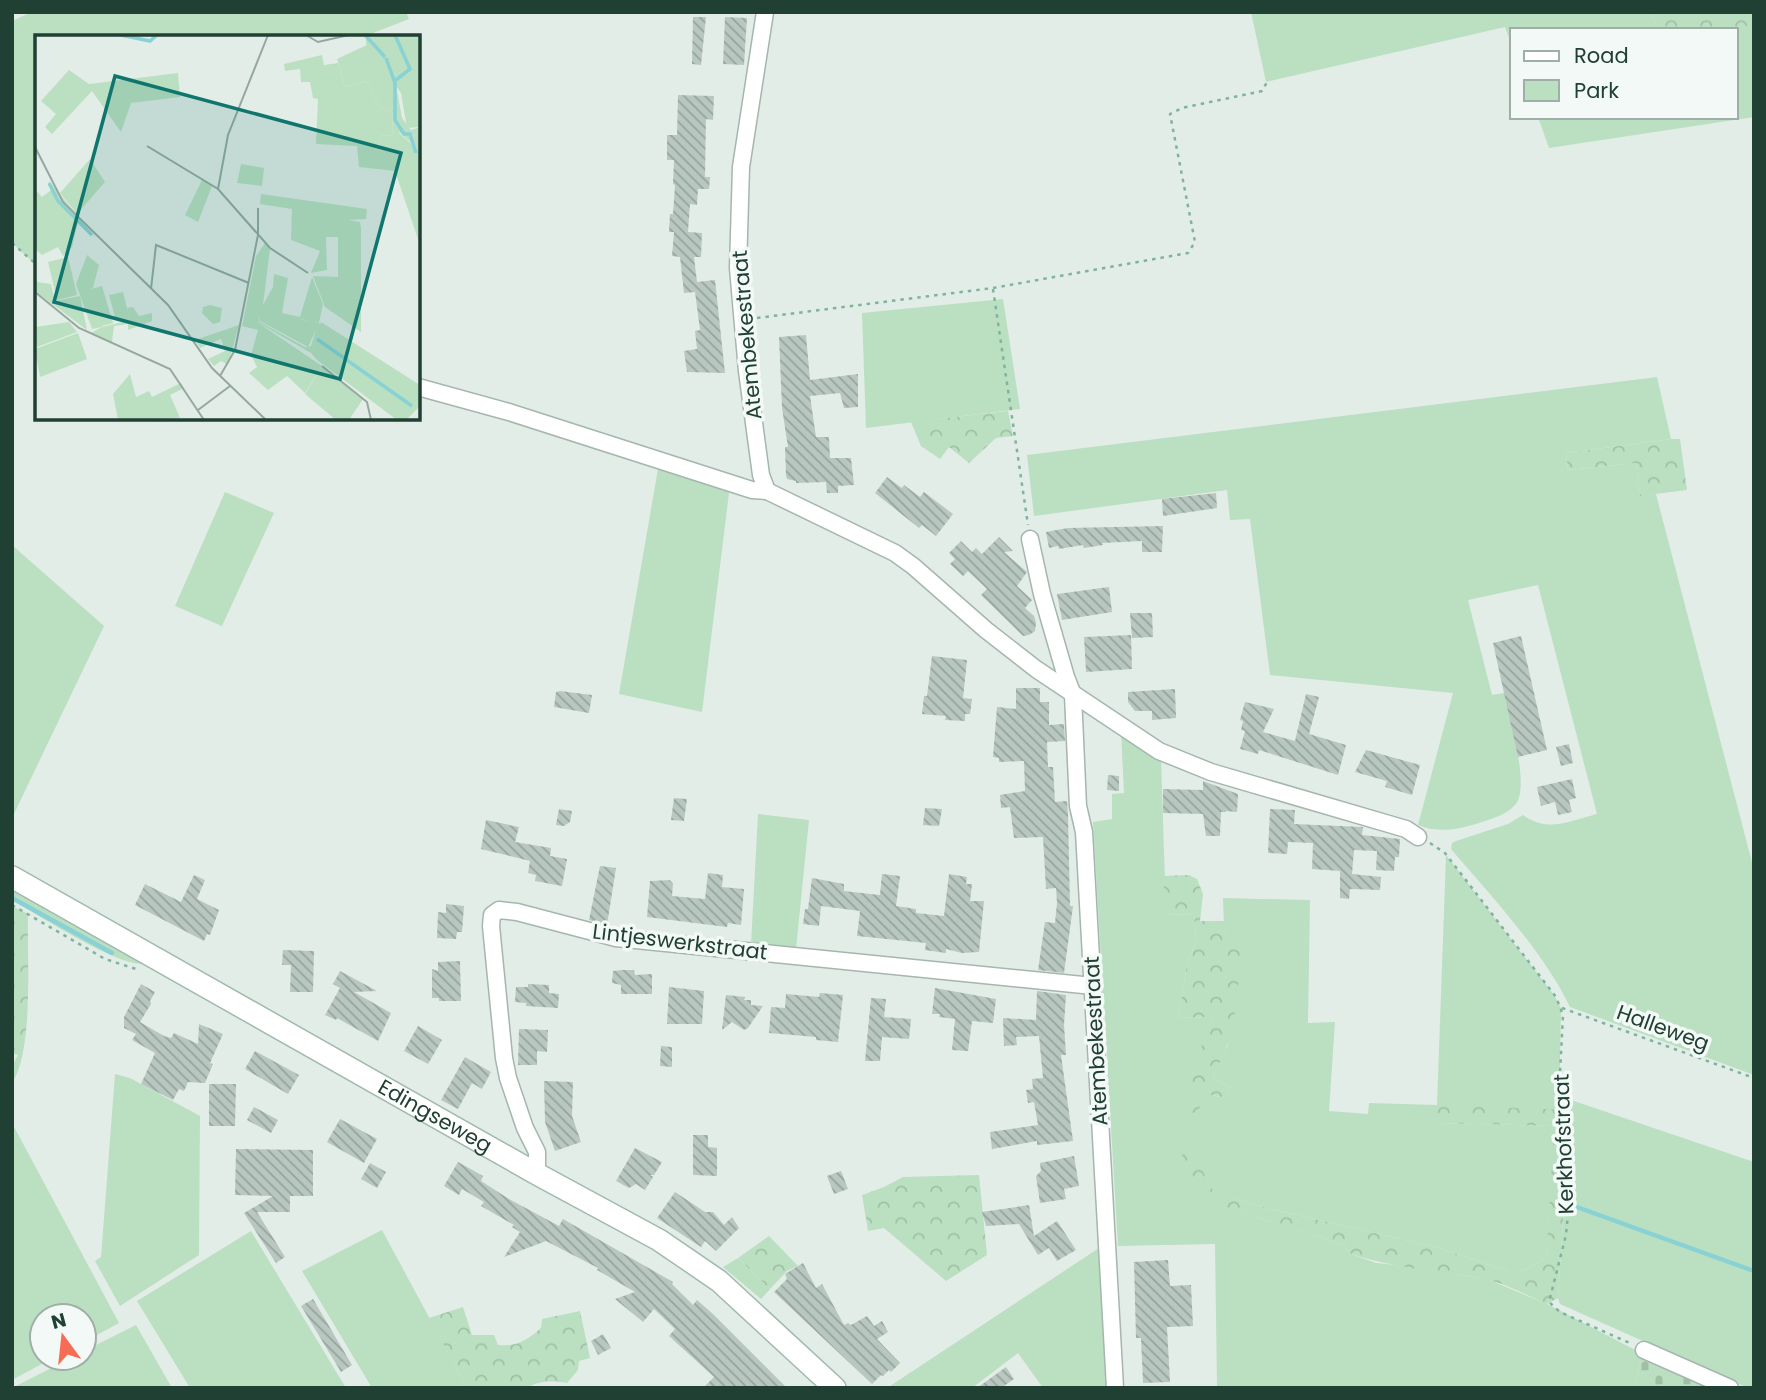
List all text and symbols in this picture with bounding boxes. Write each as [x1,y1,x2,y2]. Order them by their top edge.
legend [1510,28,1738,119]
inset map [35,35,420,420]
text: Road [1574,41,1629,70]
text: Park [1574,76,1619,105]
street label: Atembekestraat [725,249,768,421]
street label: Lintjeswerkstraat [591,916,769,967]
street label: Atembekestraat [1077,955,1114,1127]
street label: Halleweg [1613,997,1713,1058]
street label: Edingseweg [373,1072,497,1160]
street label: Kerkhofstraat [1547,1073,1580,1215]
north arrow [28,1302,98,1372]
text: N [48,1306,69,1336]

